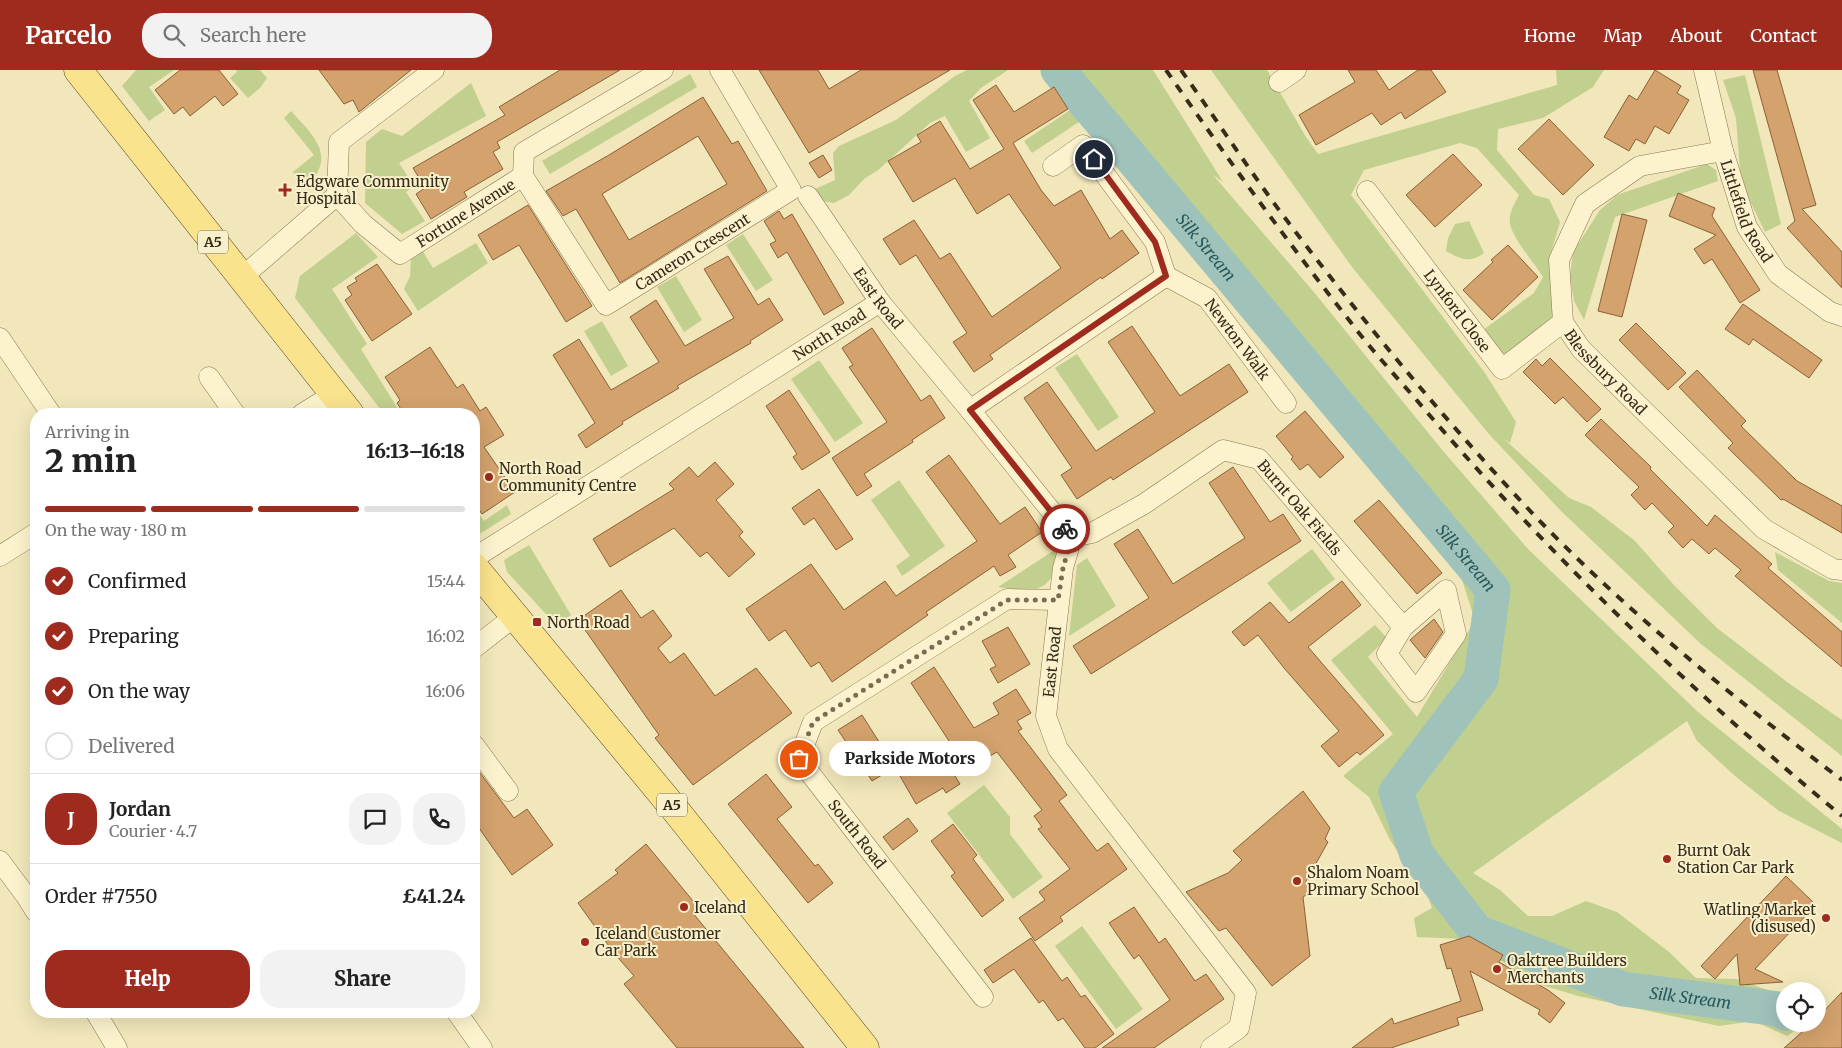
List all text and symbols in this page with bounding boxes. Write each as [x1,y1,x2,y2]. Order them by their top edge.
search box [142,13,492,58]
text: Parcelo [25,20,112,51]
icon: search [160,21,188,49]
text: Search here [200,23,306,47]
text: Home [1524,24,1576,47]
text: Map [1604,24,1642,47]
text: About [1670,24,1722,47]
text: Contact [1750,24,1817,47]
pin [1073,138,1115,180]
icon: home [1080,145,1108,173]
street label: Littlefield Road [1717,157,1777,266]
place label: Edgware Community Hospital [296,172,449,208]
street label: Fortune Avenue [412,174,518,251]
marker: Edgware Community Hospital [278,183,292,197]
street label: Cameron Crescent [631,209,753,294]
water label: Silk Stream [1172,209,1240,285]
road number: A5 [198,230,228,253]
street label: East Road [850,264,907,332]
street label: Lynford Close [1420,265,1495,356]
street label: Newton Walk [1201,295,1275,384]
street label: North Road [789,304,869,364]
street label: Blessbury Road [1561,325,1651,418]
text: Arriving in [45,422,130,442]
text: 16:13–16:18 [366,439,465,463]
text: 2 min [45,441,137,481]
street label: Burnt Oak Fields [1254,455,1346,559]
place label: North Road Community Centre [499,459,636,495]
marker: North Road Community Centre [483,471,495,483]
courier [1040,504,1090,554]
icon: bike [1051,515,1079,543]
text: On the way · 180 m [45,520,187,540]
water label: Silk Stream [1432,520,1500,596]
icon: check [45,567,73,595]
text: Confirmed [88,569,186,593]
text: 15:44 [427,571,465,591]
place label: North Road [547,613,630,632]
marker: North Road [531,616,543,628]
icon: check [45,622,73,650]
text: Preparing [88,624,179,648]
text: 16:02 [426,626,465,646]
street label: East Road [1039,626,1065,698]
icon: check [45,677,73,705]
text: On the way [88,679,190,703]
text: 16:06 [426,681,465,701]
text: Delivered [88,734,175,758]
pin [778,738,820,780]
callout: Parkside Motors [829,742,992,776]
icon: bag [785,745,813,773]
text: Parkside Motors [845,748,975,768]
button: chat [349,793,401,845]
button: phone [413,793,465,845]
road number: A5 [657,794,687,816]
street label: South Road [824,796,890,872]
text: Jordan [109,797,171,821]
text: J [67,807,75,831]
text: Courier · 4.7 [109,821,197,841]
place label: Burnt Oak Station Car Park [1677,841,1795,877]
marker: Burnt Oak Station Car Park [1661,853,1673,865]
place label: Shalom Noam Primary School [1307,863,1420,899]
marker: Shalom Noam Primary School [1291,875,1303,887]
text: Order #7550 [45,884,158,908]
text: £41.24 [402,884,465,908]
place label: Iceland [694,898,746,917]
place label: Watling Market (disused) [1703,900,1816,936]
marker: Iceland [678,901,690,913]
marker: Watling Market (disused) [1820,912,1832,924]
place label: Iceland Customer Car Park [595,924,721,960]
marker: Iceland Customer Car Park [579,936,591,948]
button: Help [45,950,250,1008]
button: Share [260,950,465,1008]
place label: Oaktree Builders Merchants [1507,951,1627,987]
marker: Oaktree Builders Merchants [1491,963,1503,975]
map controls [1776,982,1826,1032]
button: locate [1776,982,1826,1032]
water label: Silk Stream [1649,983,1732,1013]

